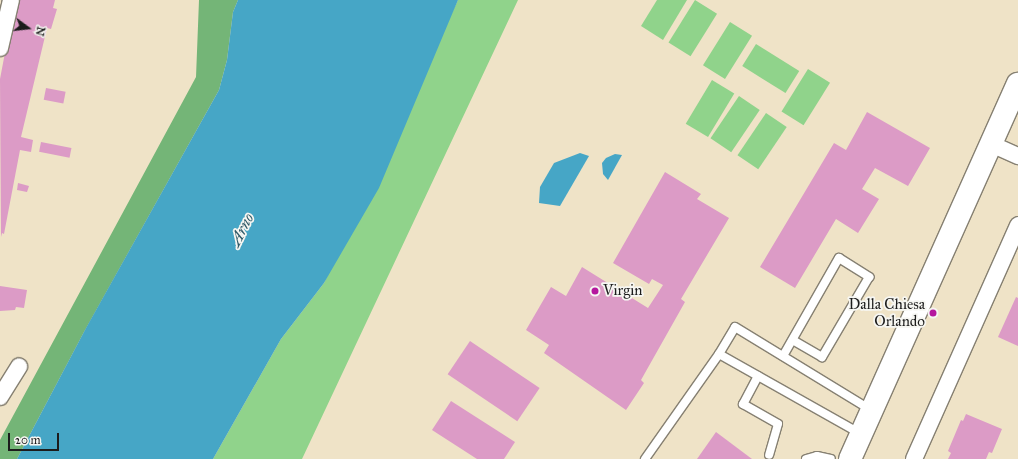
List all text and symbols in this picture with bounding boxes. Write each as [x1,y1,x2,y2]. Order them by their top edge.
north arrow [8,8,48,48]
text: N [33,25,48,37]
water label: Arno [226,210,258,250]
place label: Virgin [603,282,642,300]
marker: Virgin [590,286,600,296]
place label: Dalla Chiesa Orlando [848,295,925,330]
marker: Dalla Chiesa Orlando [928,308,938,318]
scale bar [10,425,61,451]
text: 20 m [15,433,41,447]

